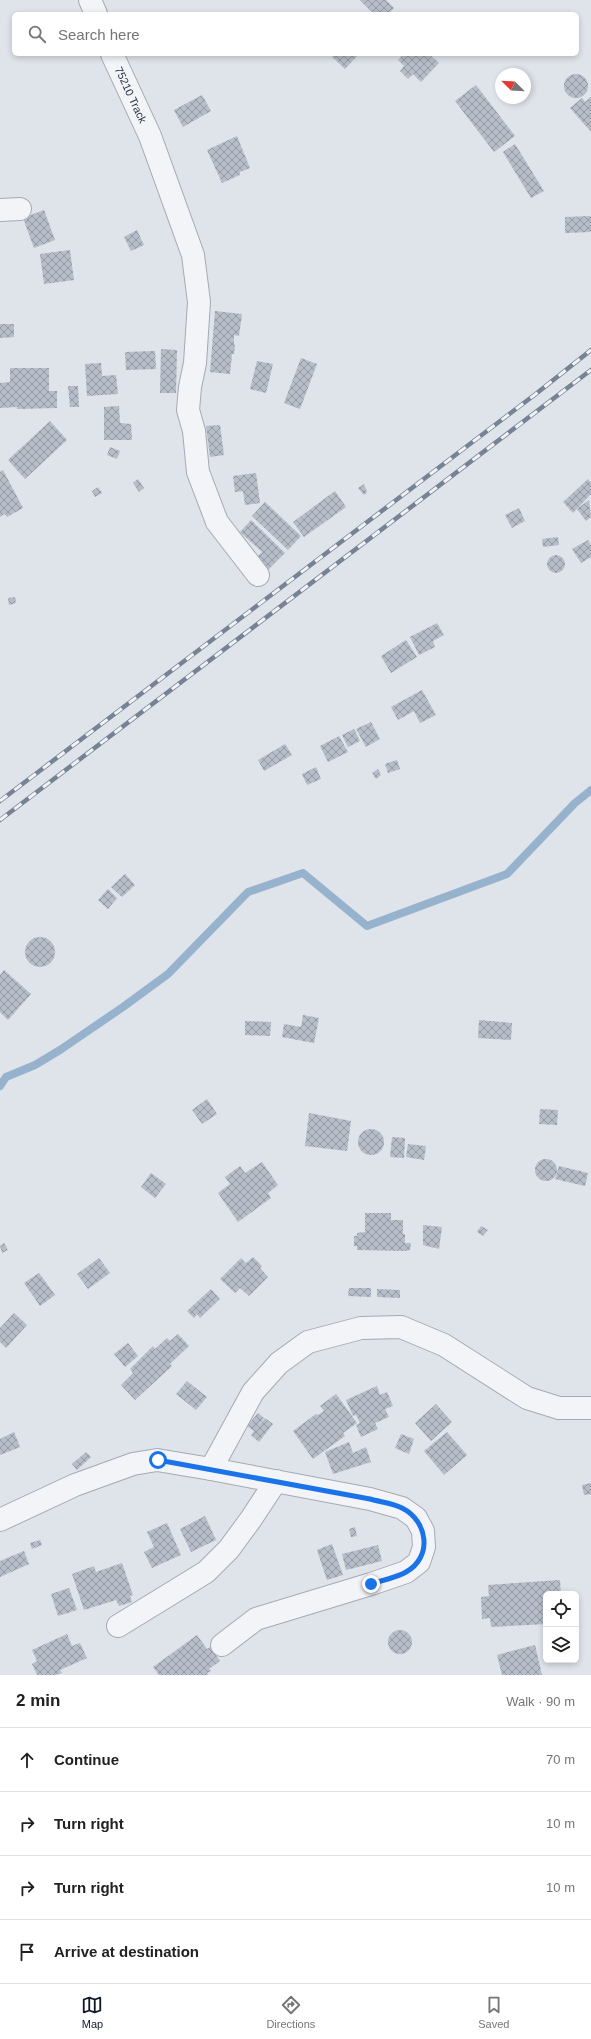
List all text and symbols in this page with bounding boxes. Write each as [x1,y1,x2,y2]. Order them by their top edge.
search box [12,12,579,56]
icon: search [26,23,48,45]
text: Search here [58,26,140,43]
street label: 75210 Track [113,65,149,125]
north arrow [495,68,531,104]
route start [149,1451,167,1469]
route end [362,1575,380,1593]
map controls [543,1591,579,1663]
button: locate [543,1591,579,1627]
button: layers [543,1627,579,1663]
text: 2 min [16,1691,60,1710]
text: Walk · 90 m [506,1694,575,1709]
icon: ahead [16,1749,38,1771]
text: Continue [54,1751,119,1768]
text: 70 m [546,1752,575,1767]
icon: right [16,1813,38,1835]
text: Turn right [54,1815,124,1832]
text: 10 m [546,1816,575,1831]
icon: right [16,1877,38,1899]
text: Turn right [54,1879,124,1896]
text: 10 m [546,1880,575,1895]
icon: arrive [16,1941,38,1963]
text: Arrive at destination [54,1943,199,1960]
tab: Map [81,1994,103,2030]
tab: Directions [266,1994,315,2030]
tab: Saved [478,1994,509,2030]

